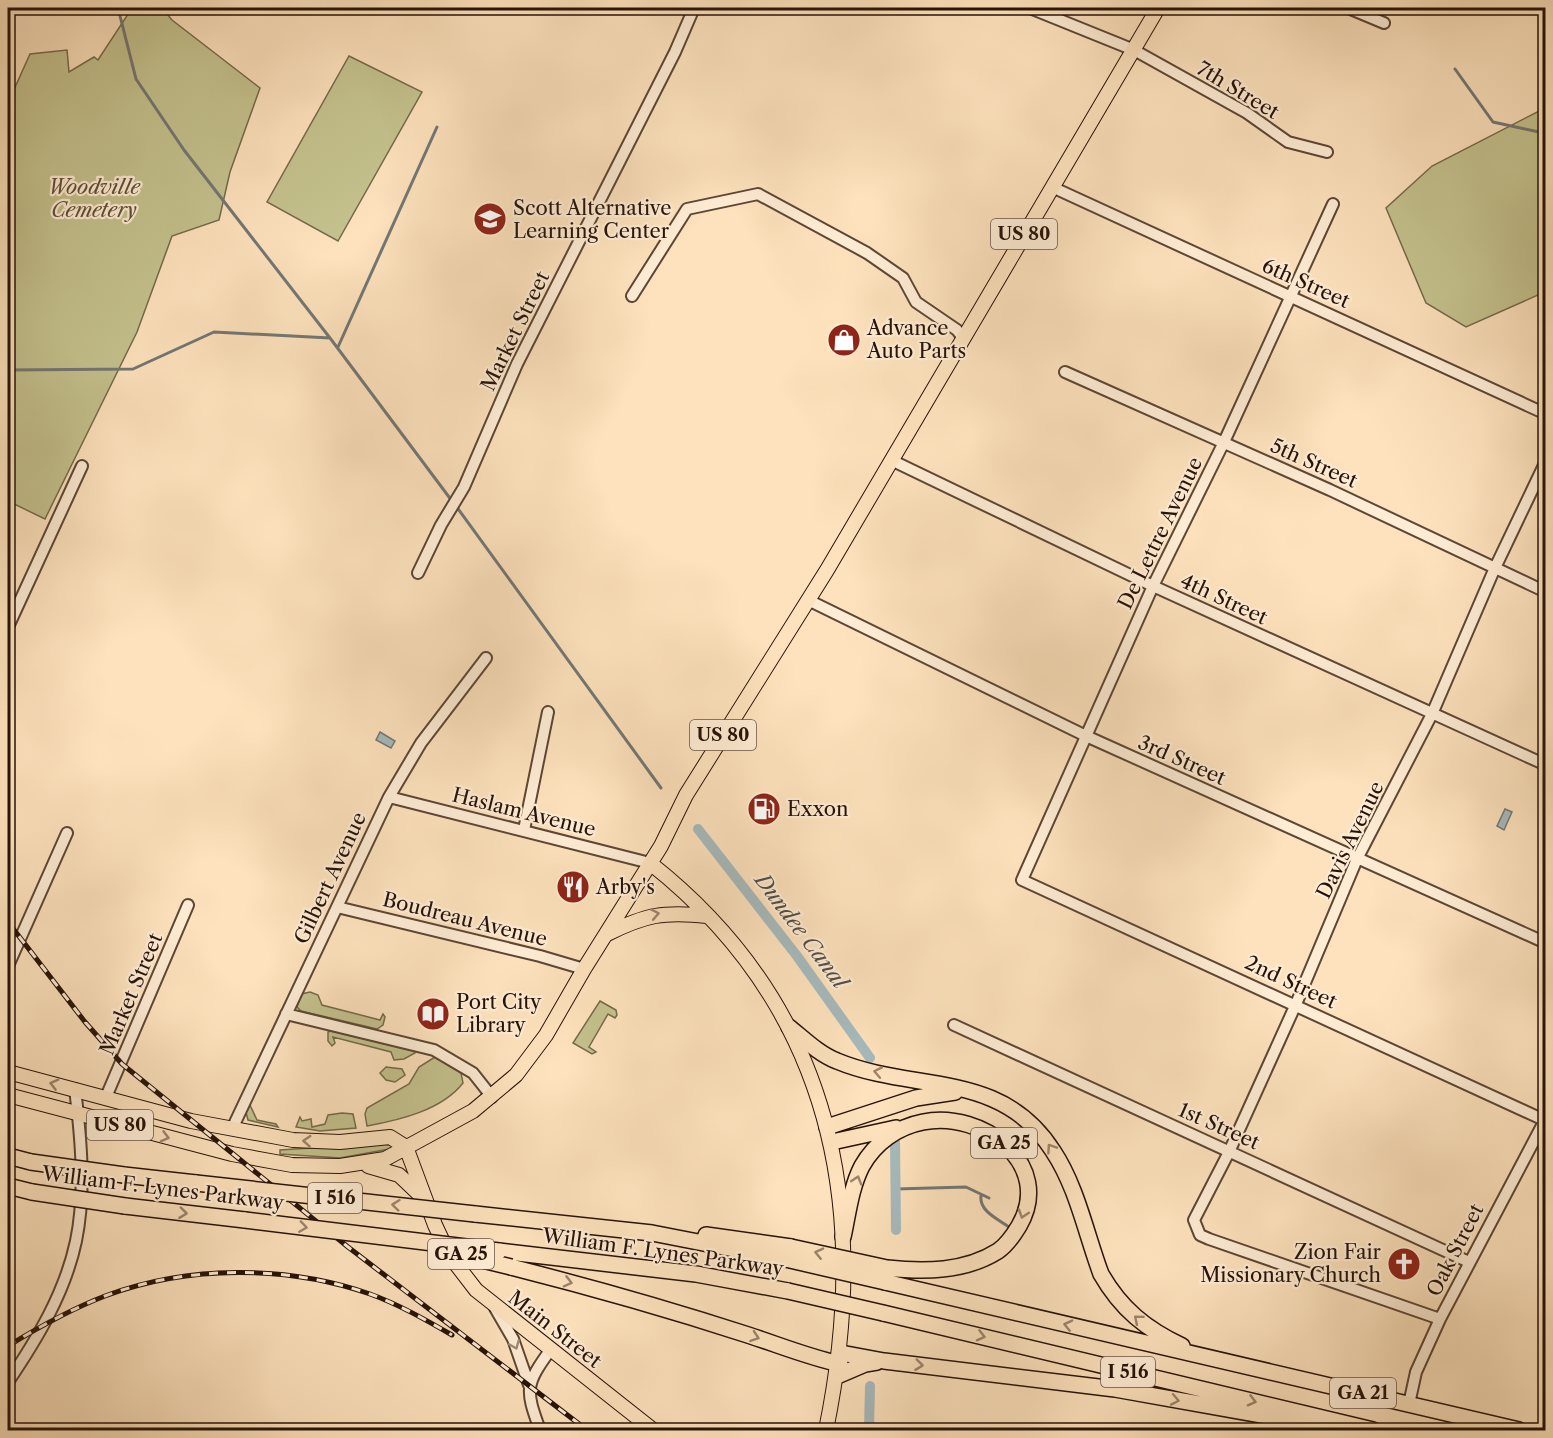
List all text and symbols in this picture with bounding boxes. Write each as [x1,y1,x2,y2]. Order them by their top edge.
street label: 7th Street [1193,56,1283,124]
park label: Woodville Cemetery [48,175,141,222]
place label: Scott Alternative Learning Center [513,196,671,243]
school or university icon: Scott Alternative Learning Center [472,201,508,237]
road number: US 80 [991,219,1057,249]
street label: 6th Street [1258,253,1354,313]
street label: Market Street [476,267,554,395]
place label: Advance Auto Parts [866,316,966,363]
shop icon: Advance Auto Parts [826,322,862,358]
street label: 5th Street [1267,433,1361,493]
street label: De Lettre Avenue [1113,453,1207,613]
street label: 4th Street [1177,568,1271,630]
road number: US 80 [690,720,756,750]
street label: 3rd Street [1134,730,1230,790]
street label: Davis Avenue [1311,777,1389,903]
street label: Haslam Avenue [450,783,598,841]
fuel station icon: Exxon [746,791,782,827]
place label: Exxon [787,797,849,821]
street label: Gilbert Avenue [289,808,371,948]
water label: Dundee Canal [749,867,854,995]
restaurant icon: Arby's [555,869,591,905]
place label: Arby's [595,875,655,899]
street label: Boudreau Avenue [380,887,550,951]
one-way arrow [650,909,660,921]
street label: Market Street [95,929,167,1059]
street label: 2nd Street [1241,950,1341,1014]
place label: Port City Library [456,990,542,1037]
library icon: Port City Library [415,996,451,1032]
one-way arrow [874,1066,884,1079]
one-way arrow [49,1079,59,1092]
street label: 1st Street [1175,1098,1263,1154]
road number: US 80 [87,1110,153,1140]
road number: GA 25 [971,1128,1037,1158]
one-way arrow [160,1129,170,1142]
one-way arrow [302,1135,311,1148]
one-way arrow [1047,1143,1058,1154]
street label: William F. Lynes Parkway [40,1161,286,1215]
one-way arrow [850,1175,863,1186]
road number: I 516 [308,1183,362,1213]
one-way arrow [391,1199,401,1212]
street label: Oak Street [1422,1200,1488,1300]
one-way arrow [179,1206,188,1218]
one-way arrow [1018,1208,1030,1219]
one-way arrow [298,1221,307,1233]
street label: William F. Lynes Parkway [540,1223,786,1281]
road number: GA 25 [428,1239,494,1269]
place label: Zion Fair Missionary Church [1200,1240,1382,1287]
church icon: Zion Fair Missionary Church [1386,1246,1422,1282]
one-way arrow [814,1247,824,1260]
one-way arrow [563,1274,573,1287]
street label: Main Street [504,1285,606,1373]
one-way arrow [1134,1315,1145,1326]
one-way arrow [1063,1320,1073,1333]
one-way arrow [976,1329,986,1342]
one-way arrow [749,1330,759,1343]
one-way arrow [508,1338,520,1349]
road number: I 516 [1101,1357,1155,1387]
one-way arrow [915,1358,924,1371]
road number: GA 21 [1330,1378,1396,1408]
one-way arrow [1169,1393,1179,1406]
one-way arrow [1247,1394,1257,1407]

